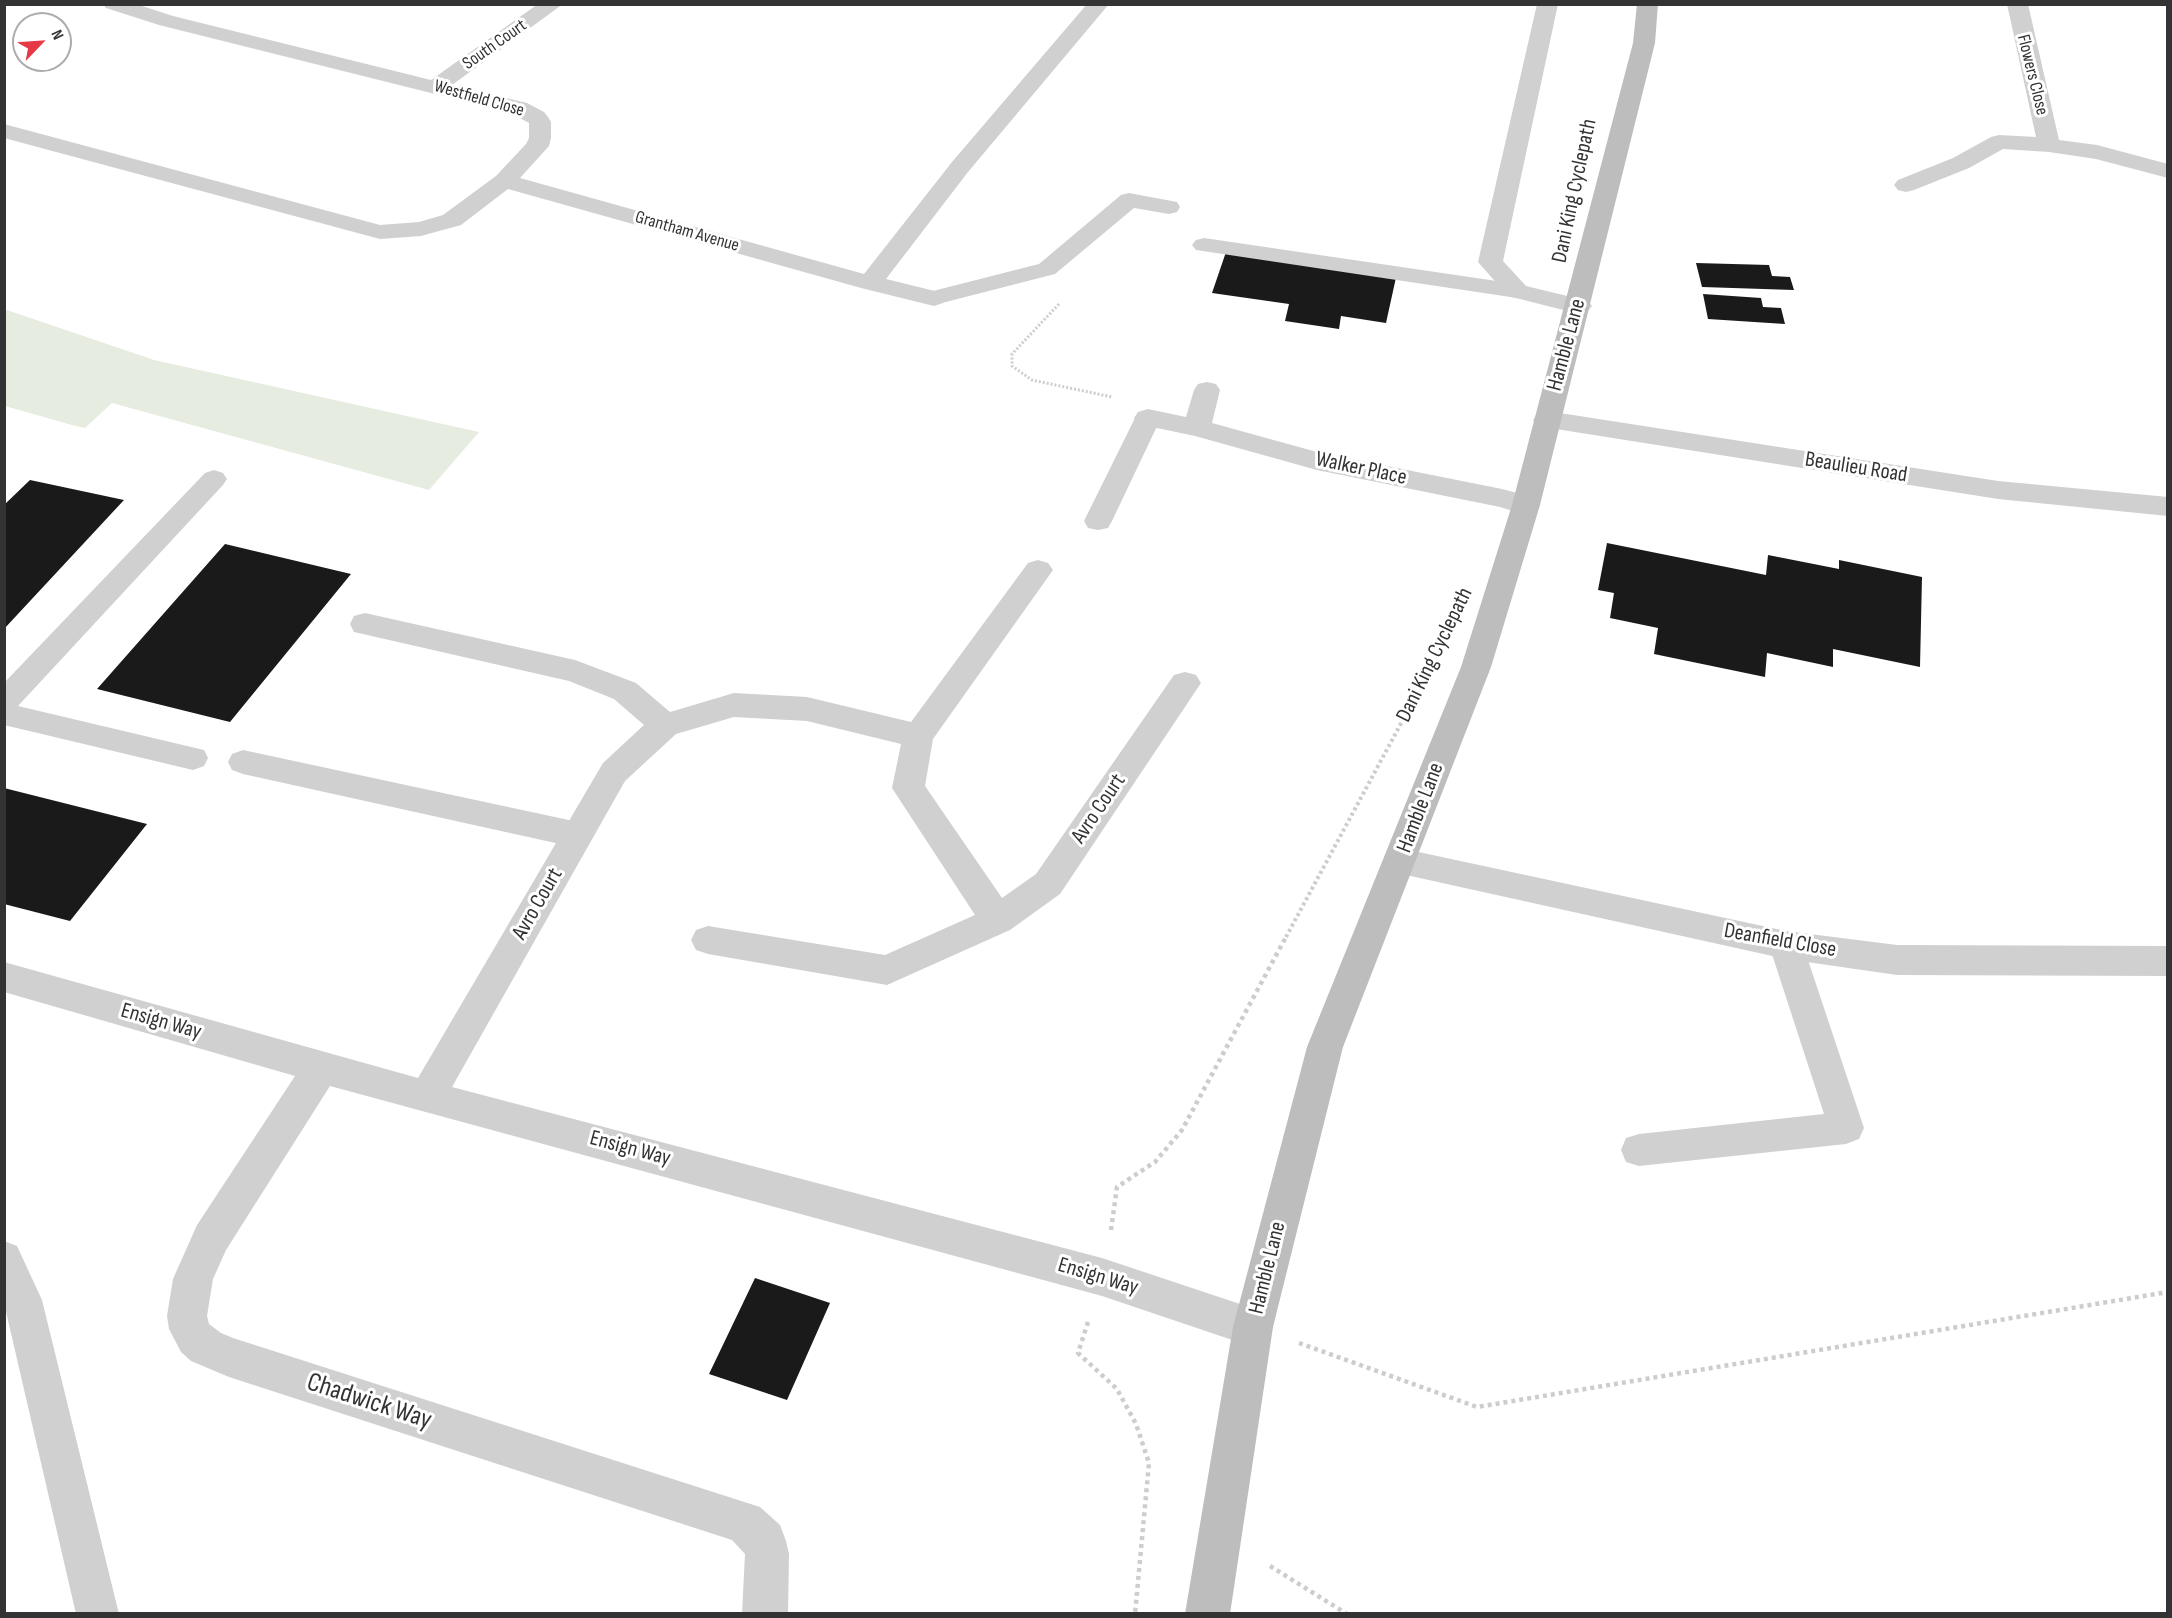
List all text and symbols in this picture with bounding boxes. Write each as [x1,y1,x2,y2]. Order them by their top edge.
north arrow [12,12,72,72]
street label: South Court [459,15,531,75]
text: N [47,27,67,43]
street label: Flowers Close [2012,32,2052,118]
street label: Westfield Close [431,76,527,122]
street label: Dani King Cyclepath [1547,117,1603,265]
street label: Grantham Avenue [632,207,742,257]
street label: Hamble Lane [1542,296,1592,394]
street label: Walker Place [1313,446,1409,492]
street label: Beaulieu Road [1803,447,1909,489]
street label: Dani King Cyclepath [1391,583,1479,727]
street label: Hamble Lane [1392,759,1450,857]
street label: Avro Court [1066,769,1132,849]
street label: Avro Court [507,863,569,945]
street label: Deanfield Close [1722,918,1838,964]
street label: Ensign Way [118,998,204,1046]
street label: Ensign Way [587,1126,673,1172]
street label: Hamble Lane [1244,1219,1292,1317]
street label: Ensign Way [1055,1252,1141,1302]
street label: Chadwick Way [302,1367,436,1437]

